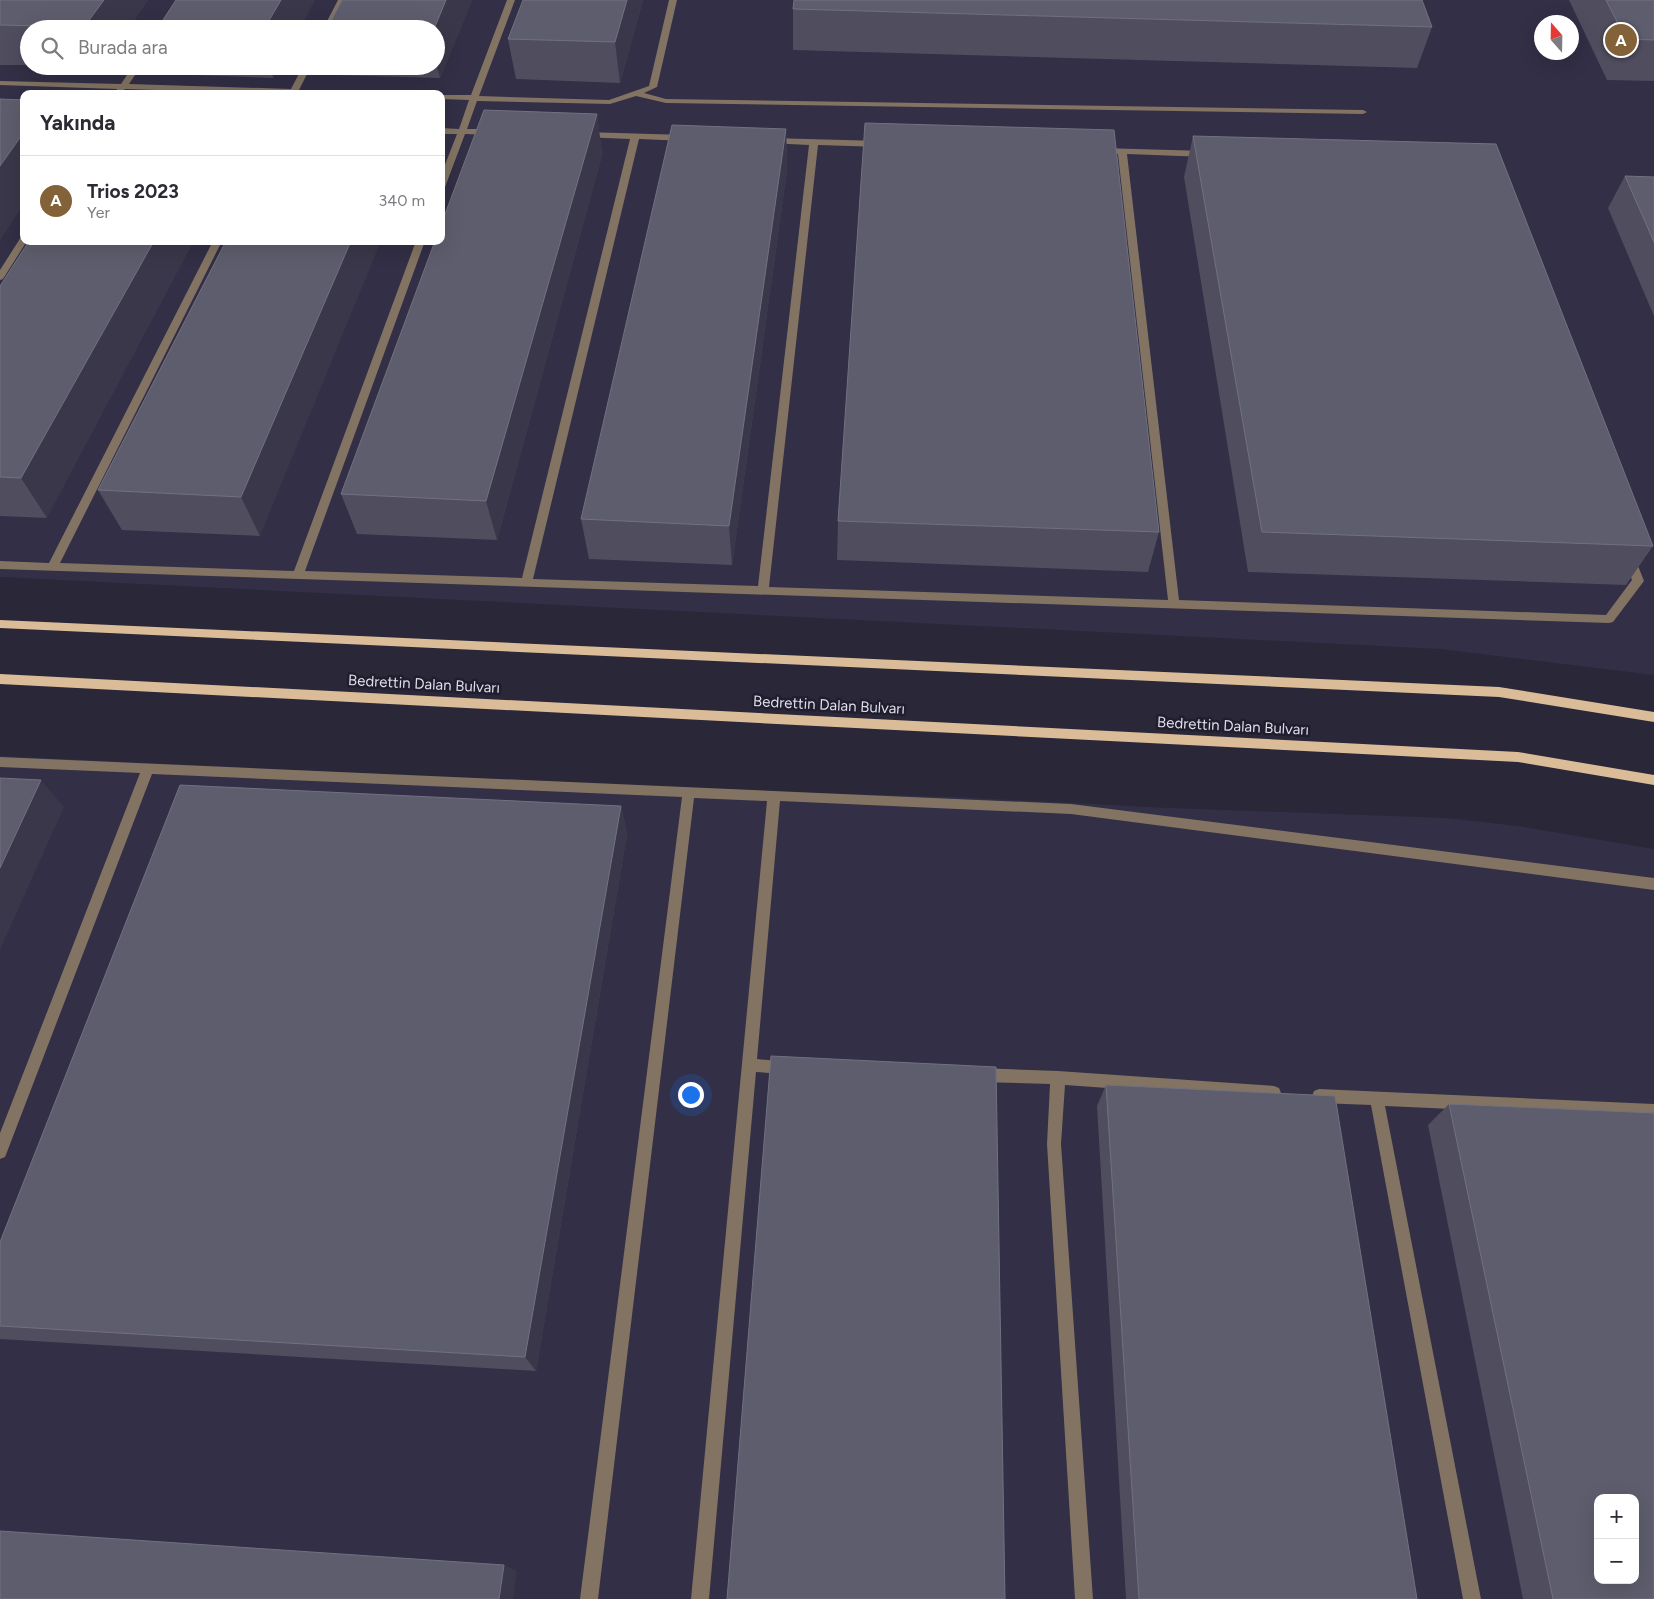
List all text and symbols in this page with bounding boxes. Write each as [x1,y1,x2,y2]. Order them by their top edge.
north arrow [1534,15,1579,60]
search box [20,20,445,75]
pin: A [1605,21,1637,59]
icon: search [38,34,66,62]
text: Burada ara [78,36,168,59]
text: Yakında [40,110,115,135]
text: Trios 2023 [87,180,179,203]
text: A [50,191,62,210]
text: 340 m [379,191,425,210]
text: Yer [87,203,110,222]
street label: Bedrettin Dalan Bulvarı [348,671,500,697]
street label: Bedrettin Dalan Bulvarı [753,692,905,718]
street label: Bedrettin Dalan Bulvarı [1157,713,1309,739]
your location [678,1082,704,1108]
map controls [1594,1494,1639,1584]
button: + [1594,1494,1639,1539]
button: − [1594,1539,1639,1584]

